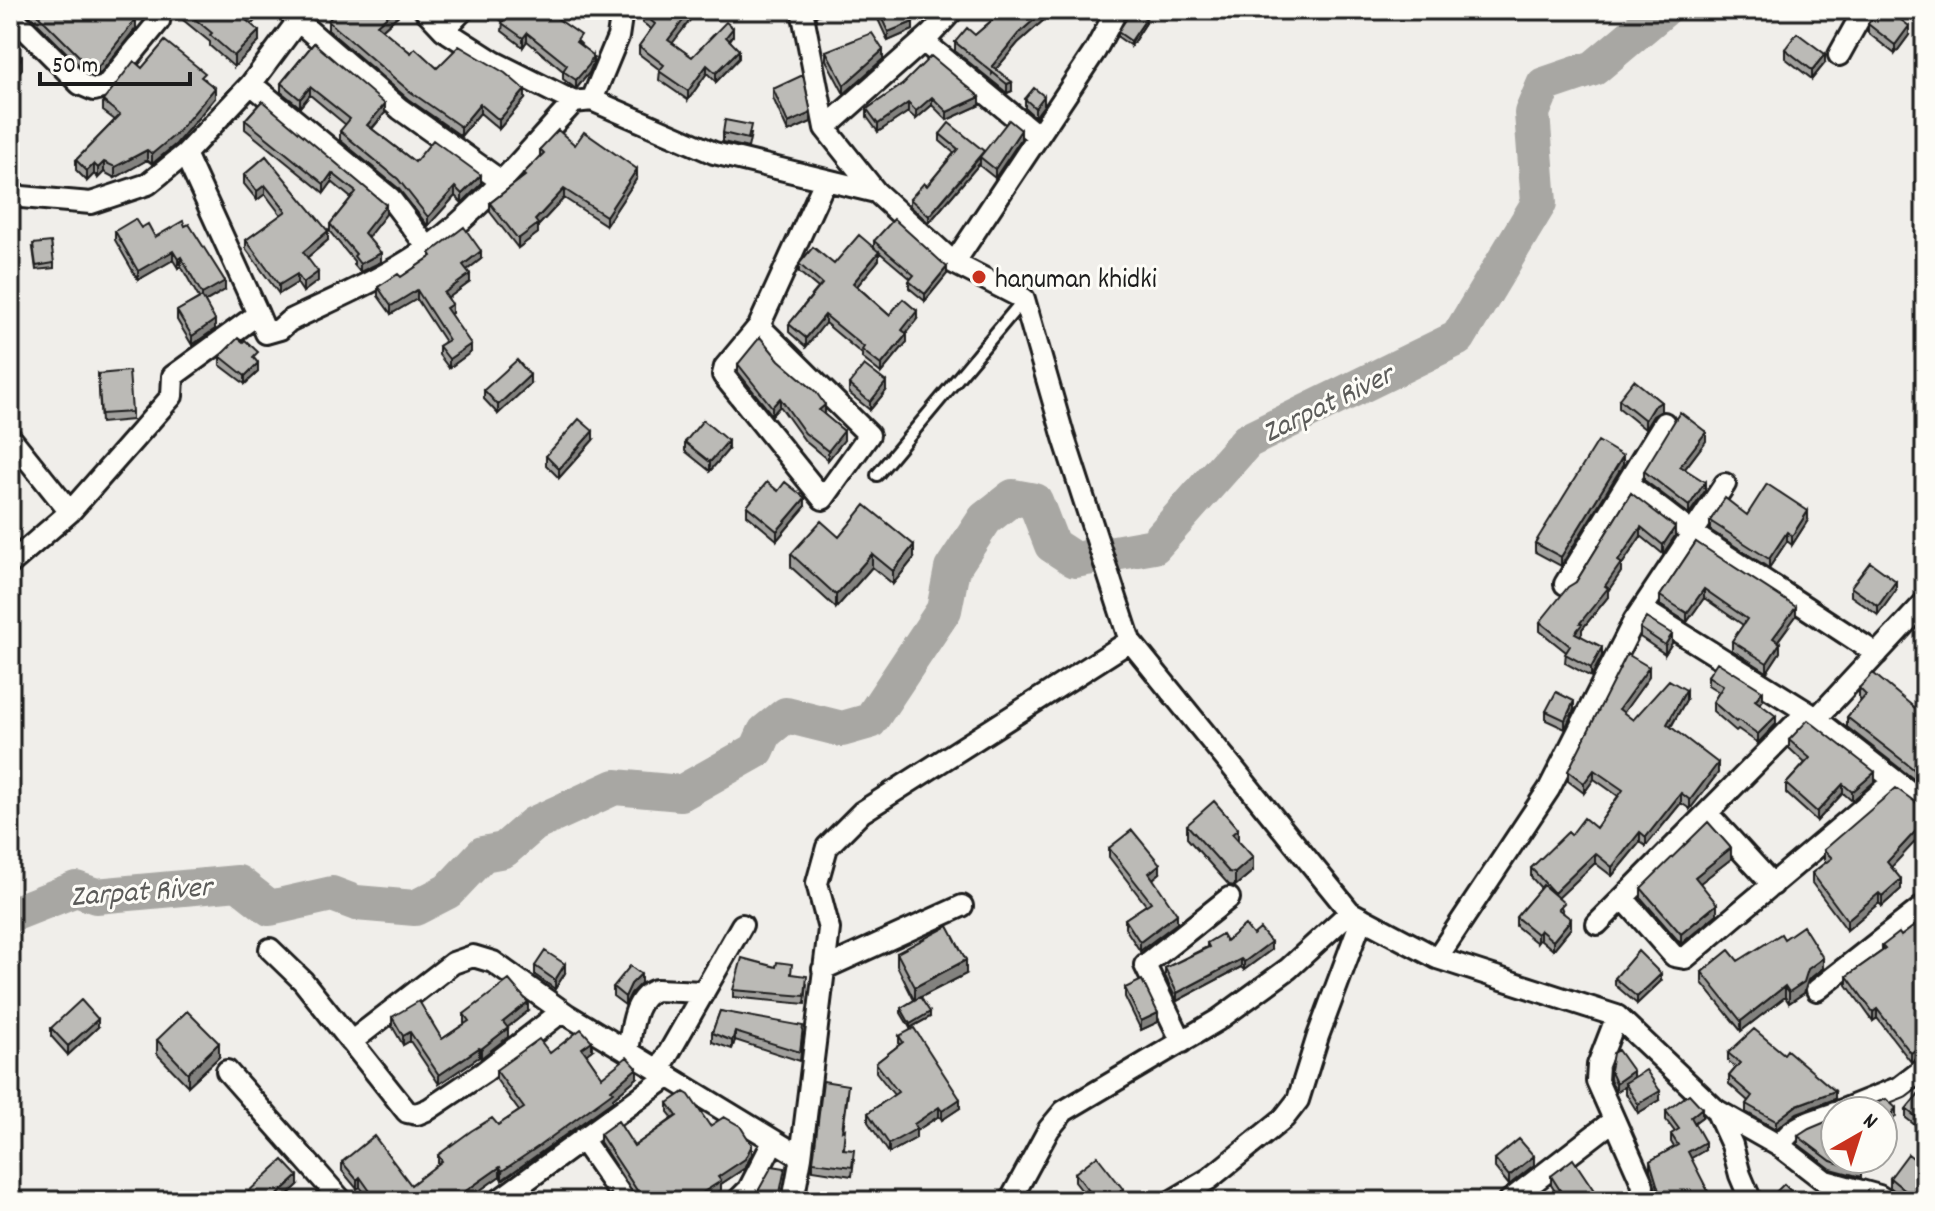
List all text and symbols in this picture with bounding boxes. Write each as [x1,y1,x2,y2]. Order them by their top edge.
scale bar [40,36,190,86]
text: 50 m [52,50,98,84]
place label: hanuman khidki [995,262,1157,302]
marker: hanuman khidki [970,268,988,286]
water label: Zarpat River [1256,355,1404,456]
water label: Zarpat River [69,868,216,921]
north arrow [1819,1095,1899,1175]
text: N [1855,1107,1883,1138]

